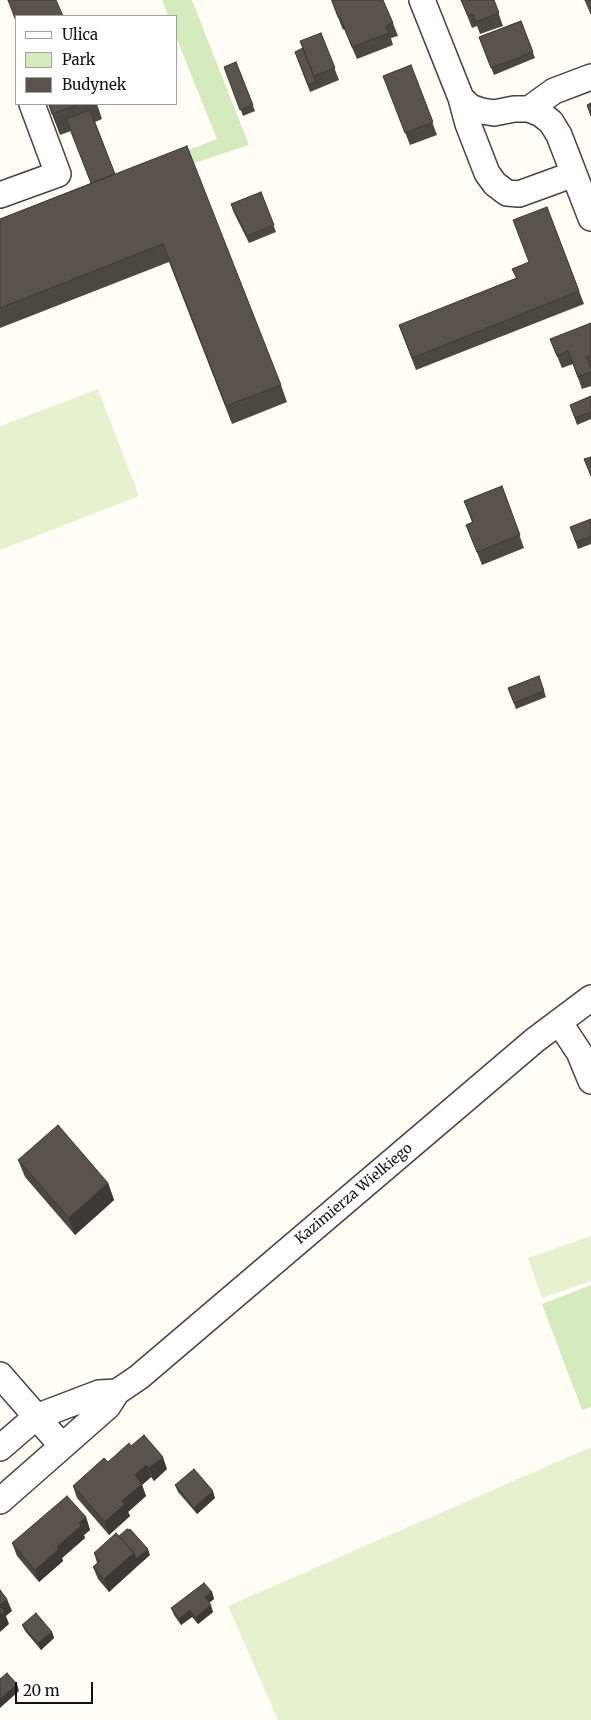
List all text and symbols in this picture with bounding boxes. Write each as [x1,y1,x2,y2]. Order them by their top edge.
legend [15,15,178,105]
text: Ulica [62,25,98,44]
text: Park [62,50,95,69]
text: Budynek [62,75,126,94]
street label: Kazimierza Wielkiego [292,1140,416,1248]
scale bar [18,1672,95,1704]
text: 20 m [23,1681,60,1700]

